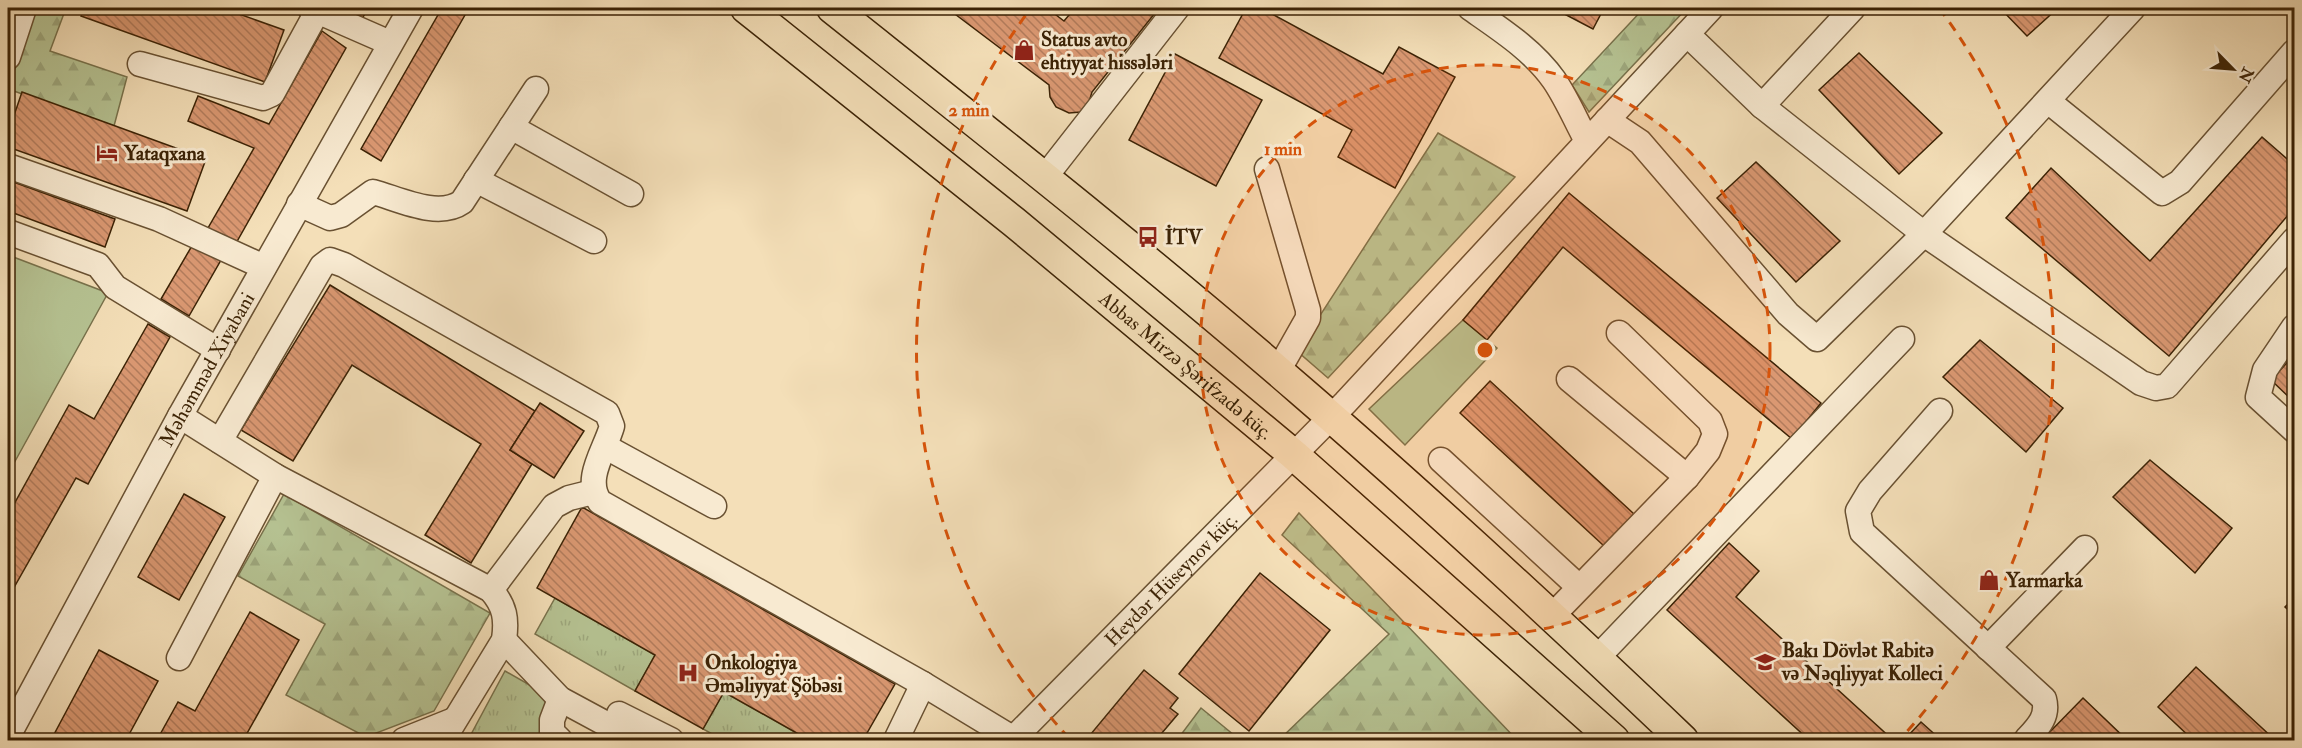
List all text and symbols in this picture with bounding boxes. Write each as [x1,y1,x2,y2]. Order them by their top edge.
place label: Status avto ehtiyyat hissələri [1041,27,1174,76]
shop icon: Status avto ehtiyyat hissələri [1012,38,1036,62]
north arrow [2203,39,2263,99]
text: N [2233,63,2258,86]
text: 2 min [949,99,990,122]
text: 1 min [1264,138,1303,161]
hotel icon: Yataqxana [95,141,119,165]
place label: Yataqxana [123,141,206,167]
place label: İTV [1165,224,1204,250]
bus stop icon: İTV [1136,225,1160,249]
street label: Abbas Mirzə Şərifzadə küç. [1093,286,1278,445]
street label: Məhəmməd Xiyabani [154,288,260,451]
centre of rings [1475,340,1495,360]
street label: Heydər Hüseynov küç. [1100,507,1243,652]
shop icon: Yarmarka [1977,568,2001,592]
place label: Yarmarka [2005,568,2083,593]
place label: Bakı Dövlət Rabitə və Nəqliyyat Kolleci [1781,638,1943,687]
place label: Onkologiya Əməliyyat Şöbəsi [705,650,843,699]
school or university icon: Bakı Dövlət Rabitə və Nəqliyyat Kolleci [1753,650,1777,674]
hospital icon: Onkologiya Əməliyyat Şöbəsi [676,661,700,685]

